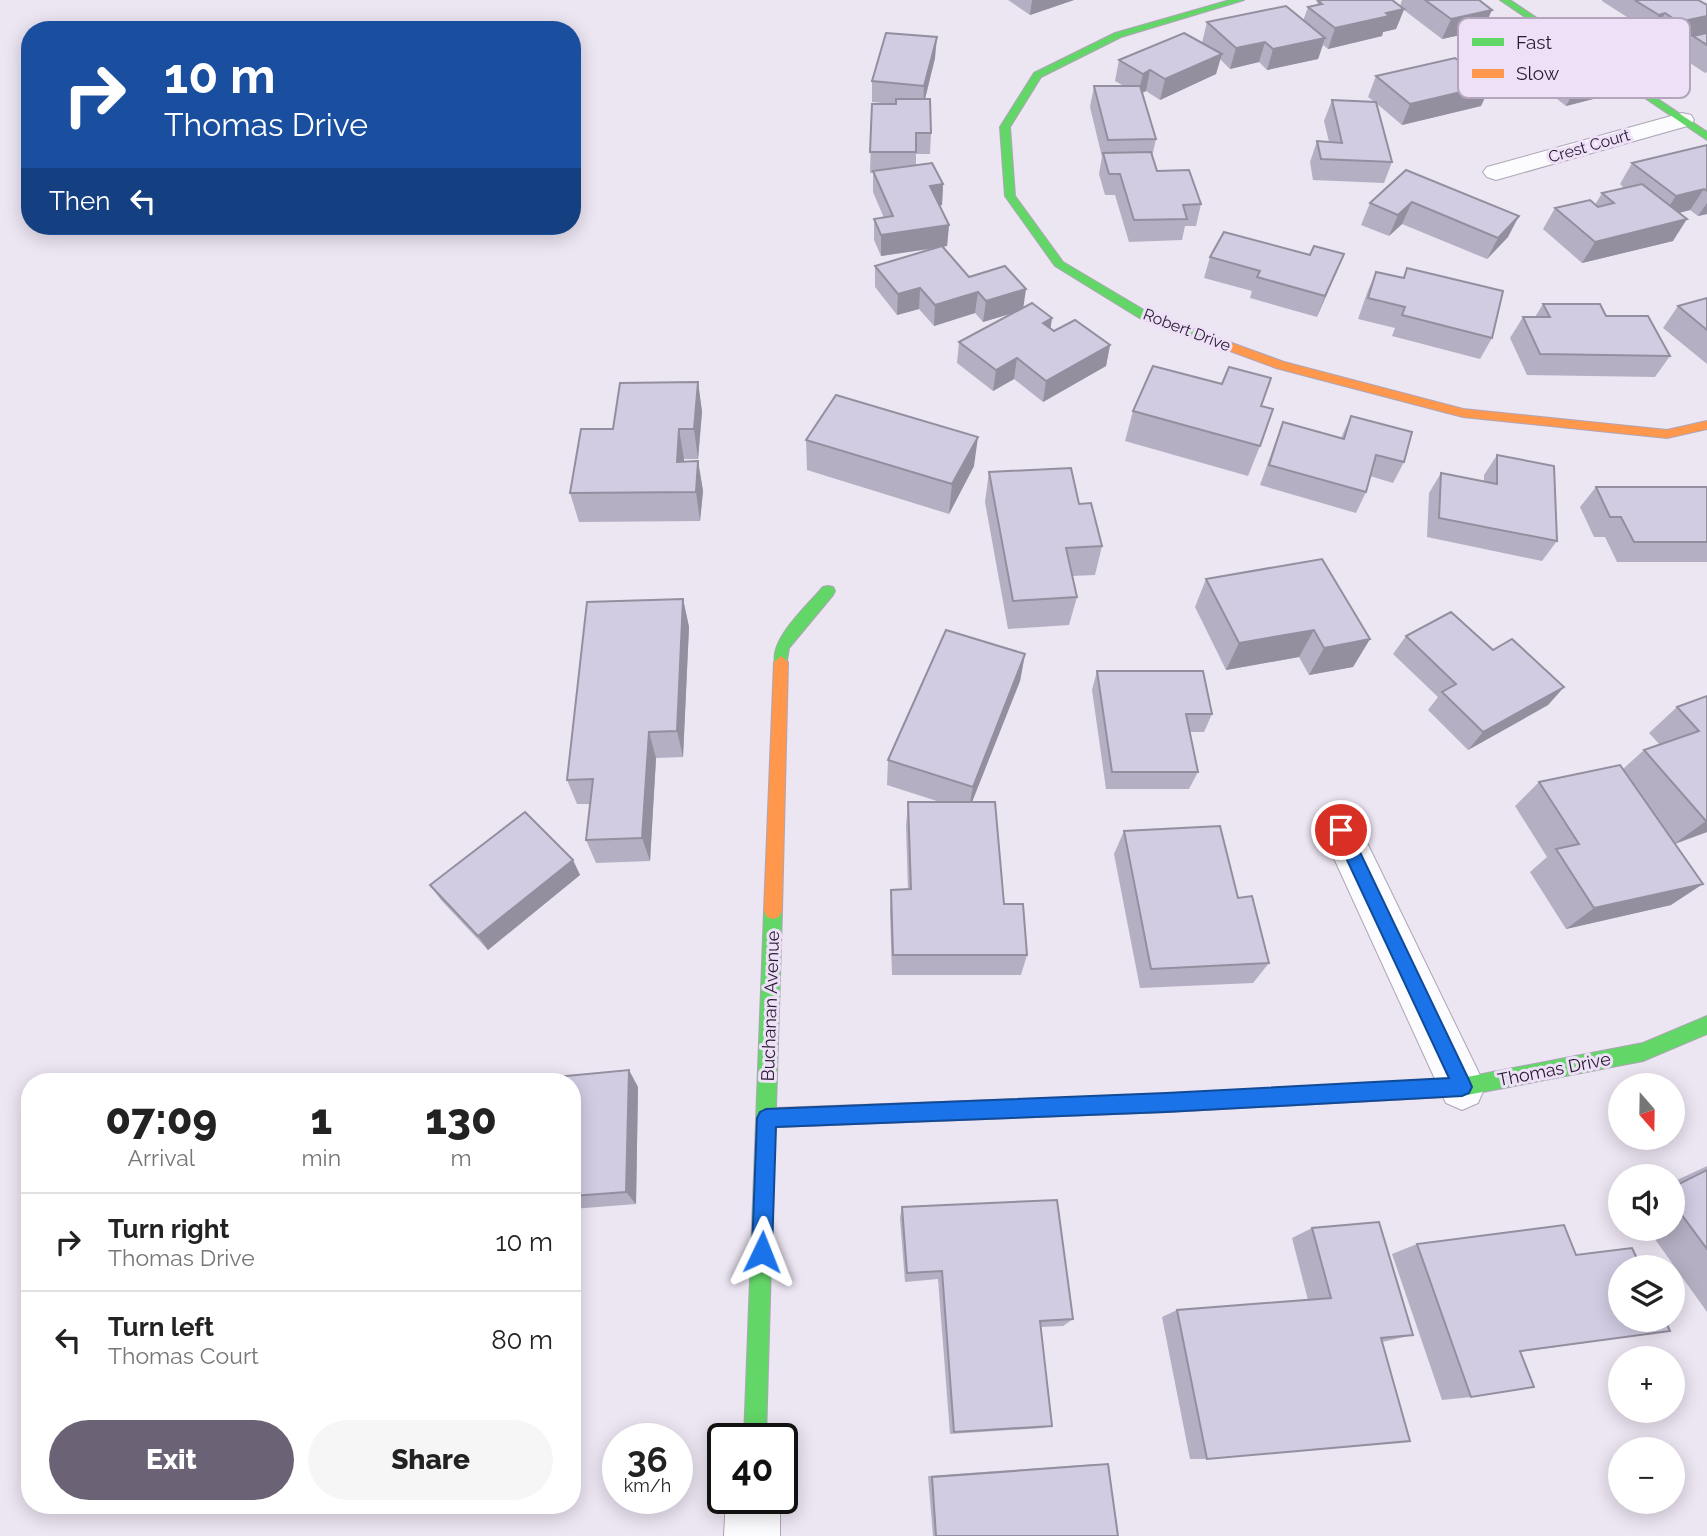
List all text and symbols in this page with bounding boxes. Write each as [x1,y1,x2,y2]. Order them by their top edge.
legend [1458,18,1690,98]
text: Fast [1516,31,1552,53]
text: 10 m [164,47,276,104]
icon: right [49,49,140,140]
text: Slow [1516,62,1560,84]
text: Thomas Drive [164,106,368,143]
street label: Crest Court [1546,125,1633,167]
icon: left [124,182,162,220]
text: Then [49,186,110,216]
street label: Robert Drive [1141,305,1233,355]
pin [1311,800,1371,860]
icon: arrive [1322,811,1360,849]
street label: Buchanan Avenue [757,930,783,1082]
street label: Thomas Drive [1496,1048,1613,1090]
north arrow [1608,1073,1685,1150]
map controls [1608,1073,1685,1514]
text: 07:09 [105,1095,217,1144]
text: 1 [310,1095,332,1144]
text: 130 [425,1095,497,1144]
text: Arrival [128,1144,195,1171]
text: min [301,1144,341,1171]
text: m [450,1144,472,1171]
button: sound [1608,1164,1685,1241]
text: Turn right [108,1214,229,1244]
position arrow [725,1215,799,1289]
icon: right [49,1223,87,1261]
text: 10 m [495,1227,553,1257]
text: Thomas Drive [108,1244,255,1271]
button: layers [1608,1255,1685,1332]
text: Turn left [108,1312,214,1342]
icon: left [49,1321,87,1359]
text: 80 m [491,1325,553,1355]
text: Thomas Court [108,1342,259,1369]
button: + [1608,1346,1685,1423]
button: Exit [49,1420,294,1500]
button: Share [308,1420,553,1500]
speed limit sign: 40 [707,1423,798,1514]
button: − [1608,1437,1685,1514]
text: 36 [627,1439,668,1480]
text: km/h [624,1475,671,1496]

